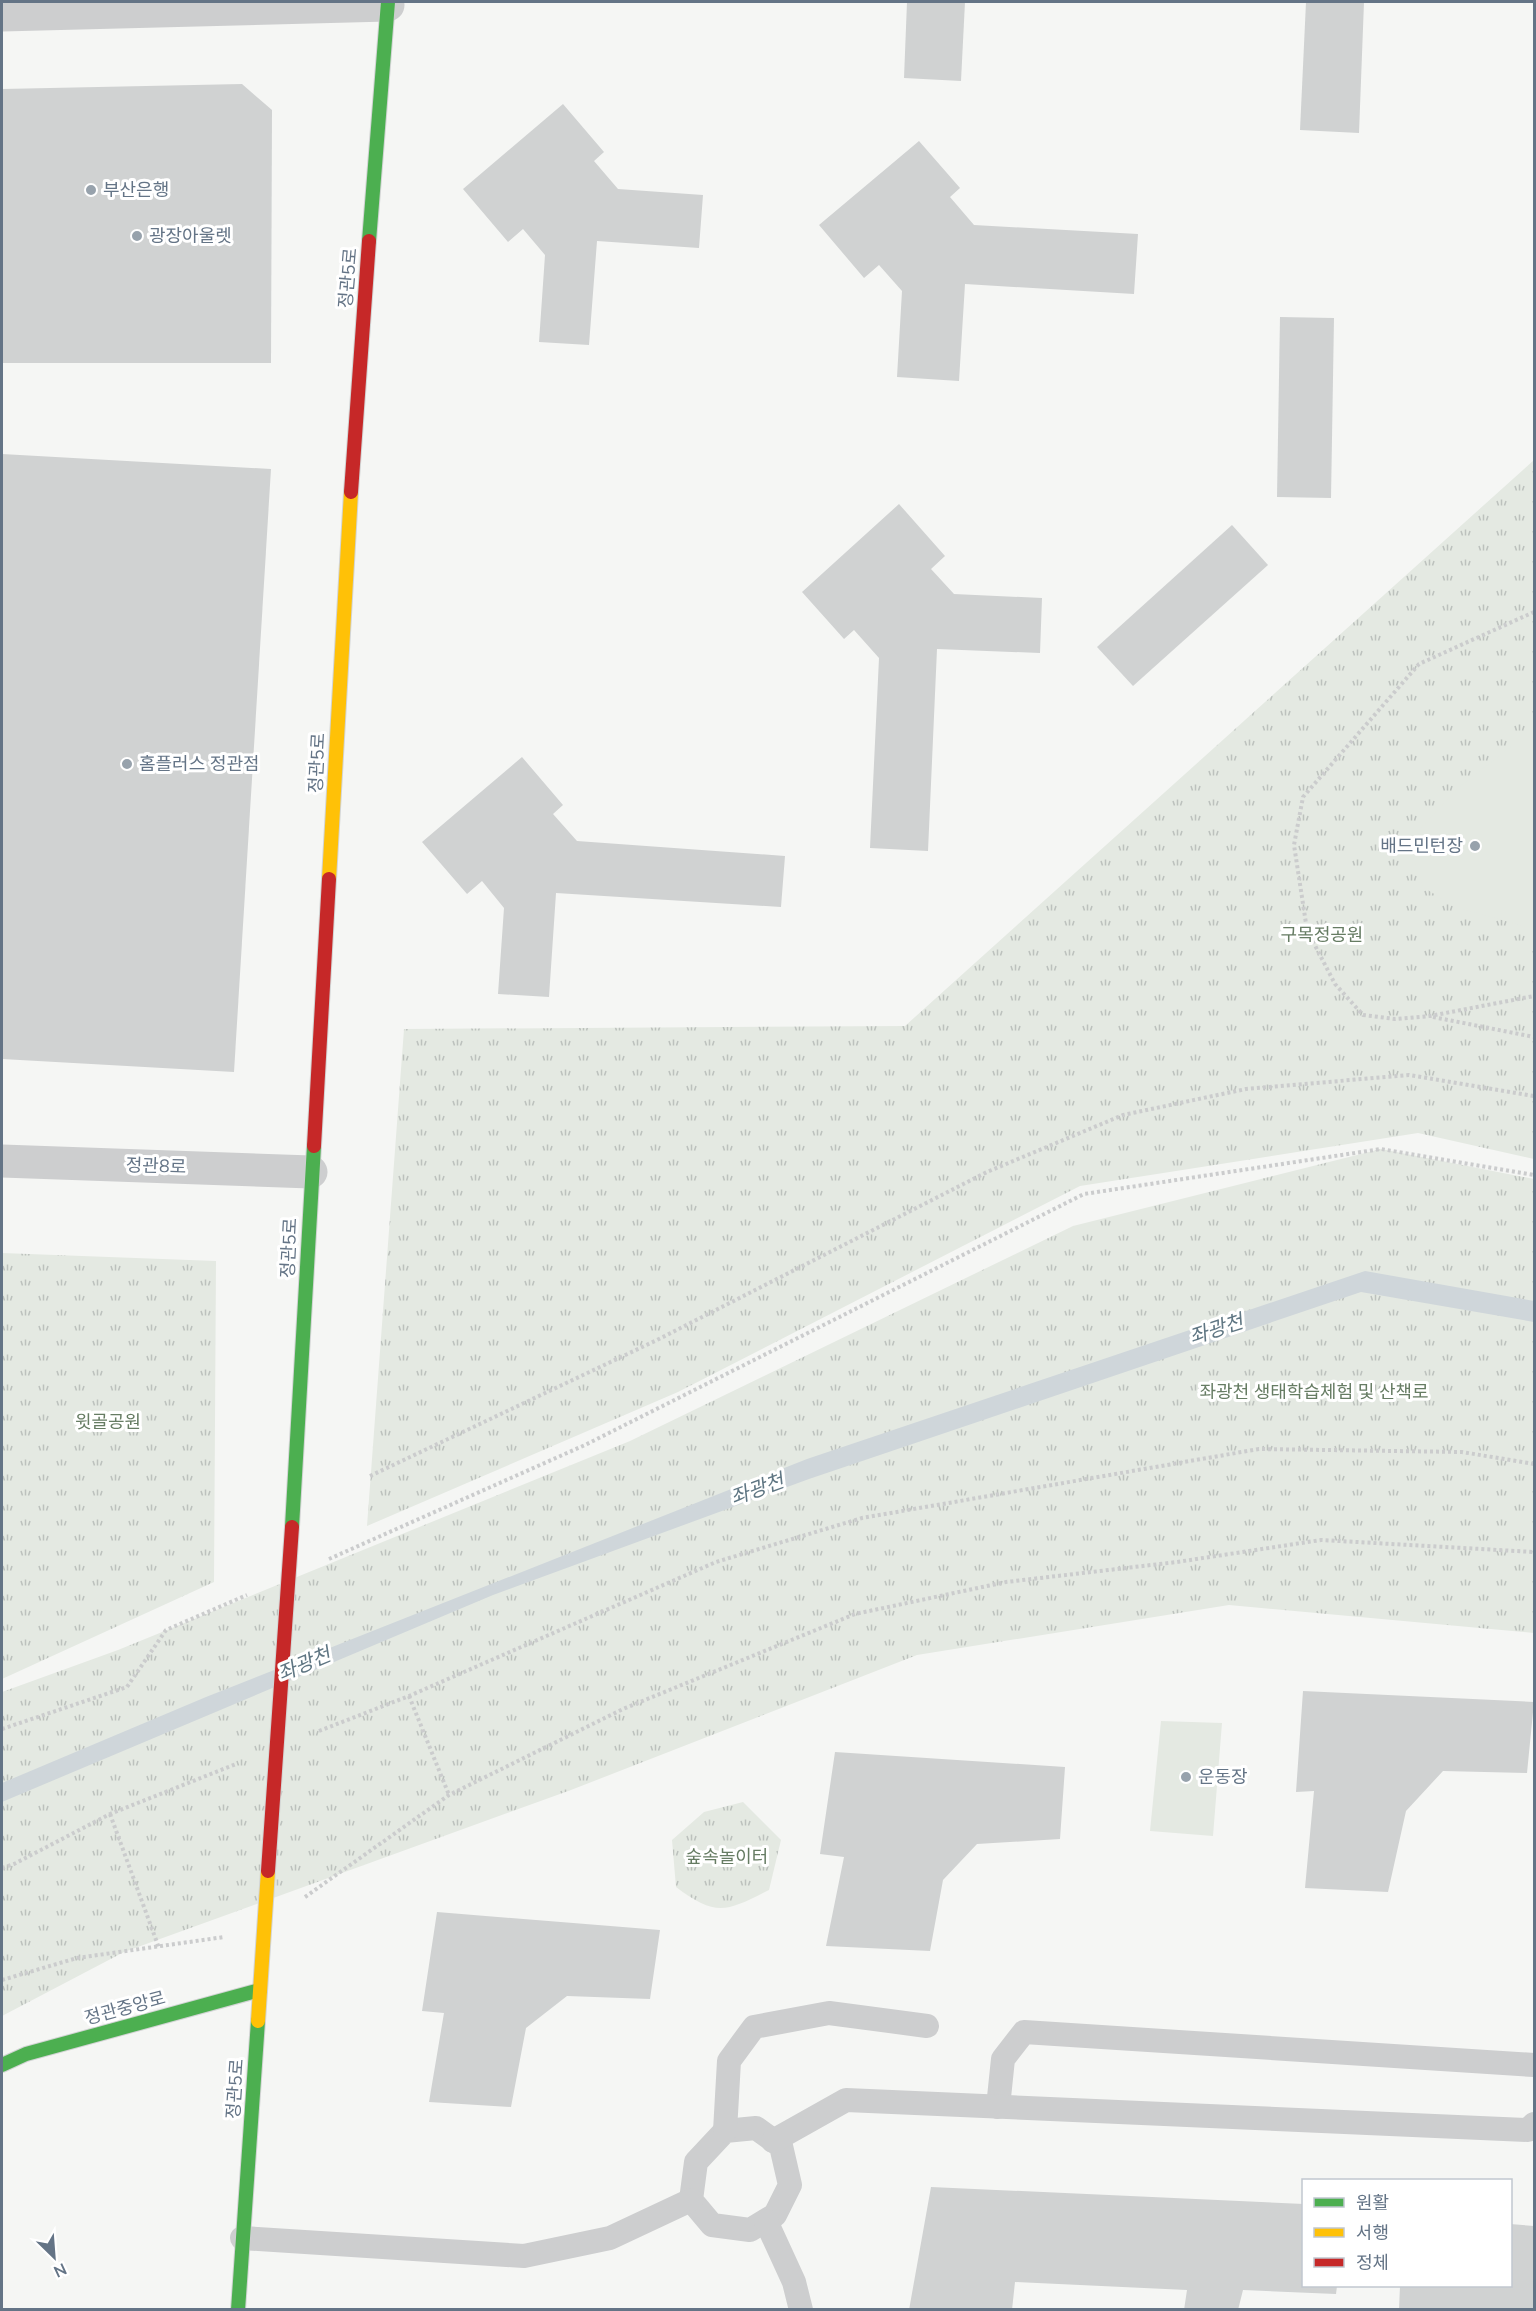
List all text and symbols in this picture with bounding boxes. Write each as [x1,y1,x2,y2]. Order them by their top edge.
place label: 부산은행 [103,178,169,202]
marker: 부산은행 [84,183,98,197]
place label: 광장아울렛 [149,224,232,248]
marker: 광장아울렛 [130,229,144,243]
street label: 정관5로 [333,247,363,309]
street label: 정관5로 [303,732,331,794]
place label: 홈플러스 정관점 [139,752,260,776]
marker: 홈플러스 정관점 [120,757,134,771]
place label: 배드민턴장 [1380,834,1463,858]
marker: 배드민턴장 [1468,839,1482,853]
park label: 구목정공원 [1281,923,1363,947]
street label: 정관8로 [125,1153,187,1179]
street label: 정관5로 [275,1217,303,1279]
water label: 좌광천 [1186,1307,1249,1351]
park label: 좌광천 생태학습체험 및 산책로 [1199,1380,1429,1404]
park label: 윗골공원 [75,1410,141,1434]
water label: 좌광천 [727,1466,790,1512]
water label: 좌광천 [274,1640,337,1688]
place label: 운동장 [1198,1765,1248,1789]
marker: 운동장 [1179,1770,1193,1784]
park label: 숲속놀이터 [686,1845,768,1869]
street label: 정관중앙로 [82,1986,168,2030]
street label: 정관5로 [221,2058,249,2120]
legend [1302,2179,1512,2287]
text: 원활 [1356,2191,1389,2215]
text: 서행 [1356,2221,1389,2245]
north arrow [24,2227,84,2287]
text: 정체 [1356,2251,1389,2275]
text: N [50,2257,70,2282]

